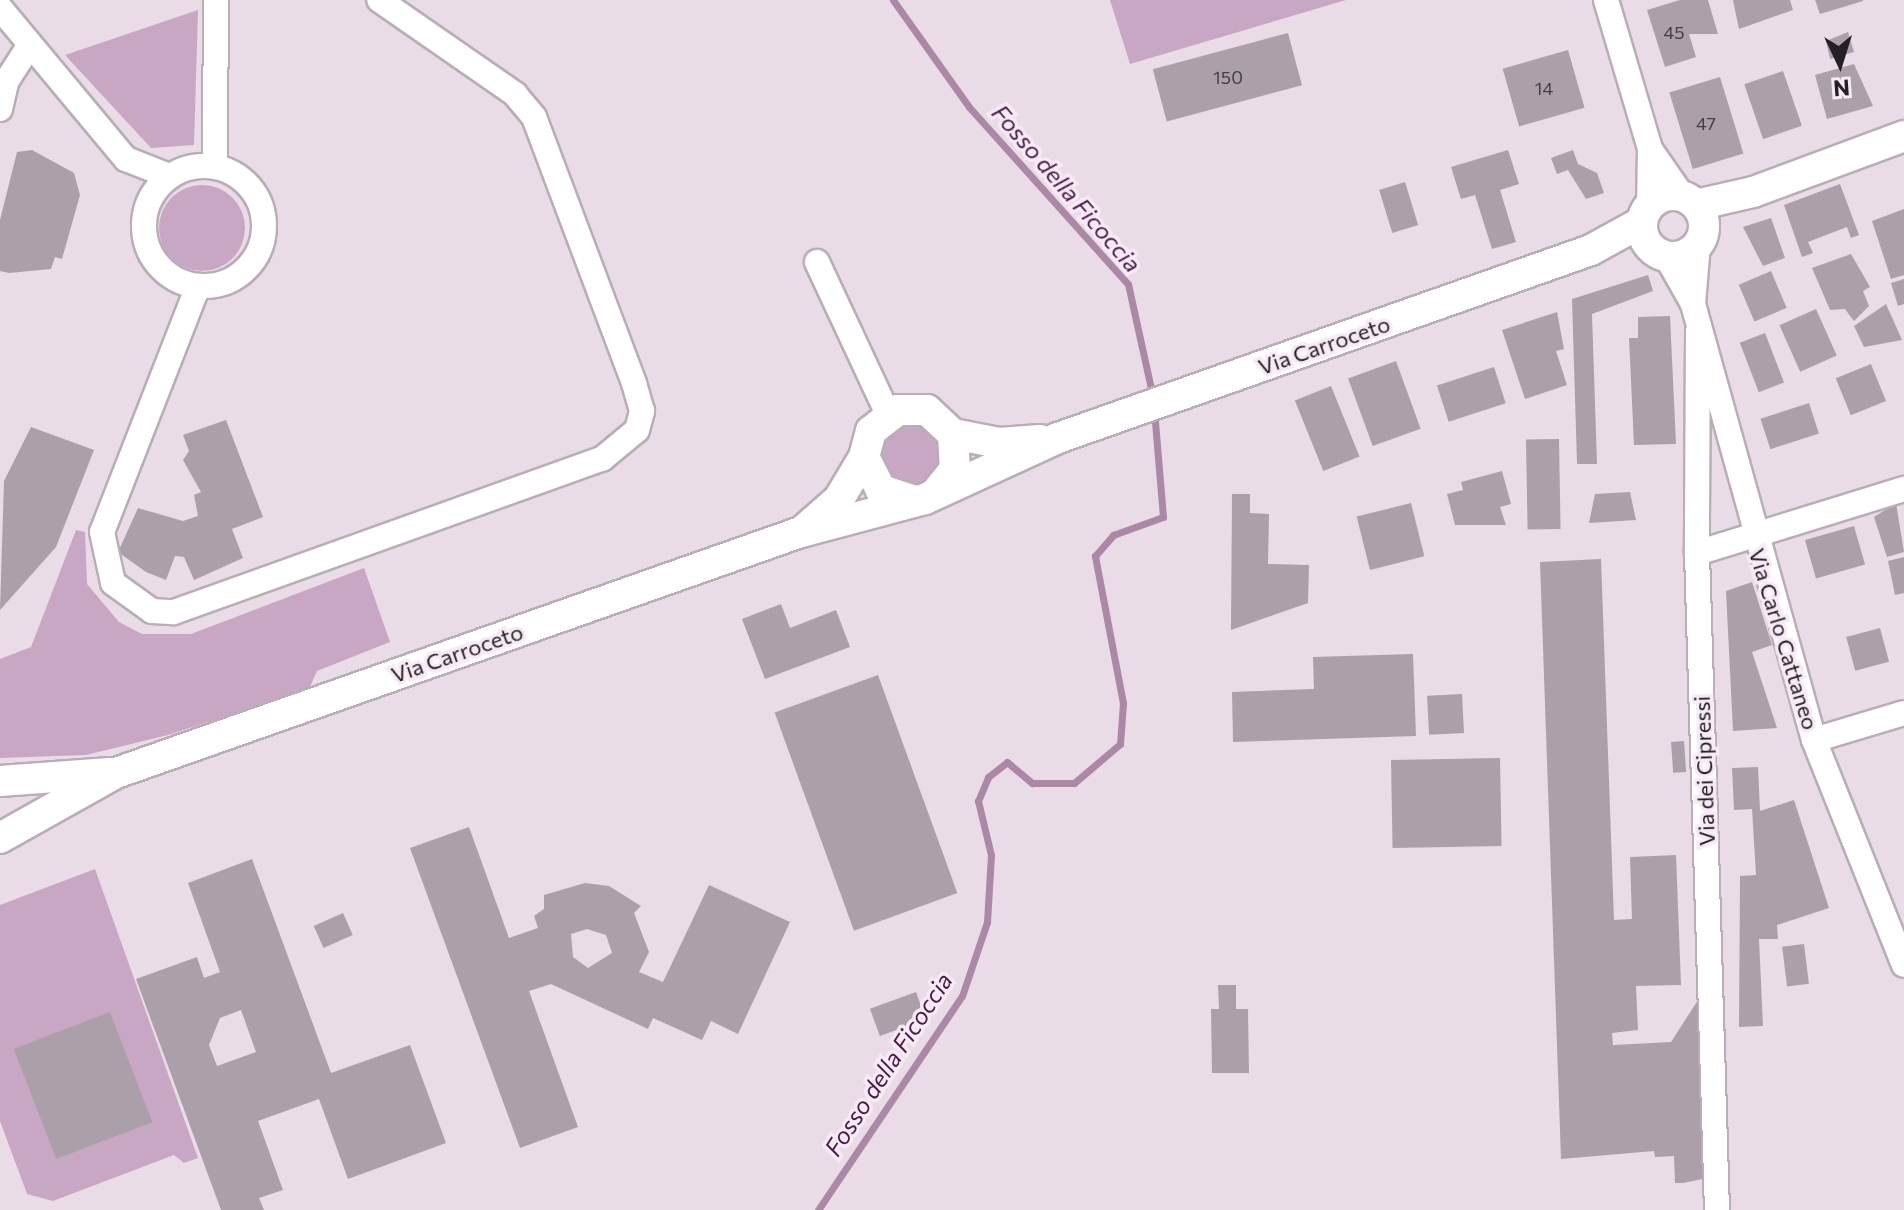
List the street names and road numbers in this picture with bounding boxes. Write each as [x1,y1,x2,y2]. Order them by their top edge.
street label: Via Carroceto [1255,310,1393,380]
street label: Via Carlo Cattaneo [1744,545,1824,733]
street label: Via Carroceto [388,618,526,688]
street label: Via dei Cipressi [1688,696,1720,846]

